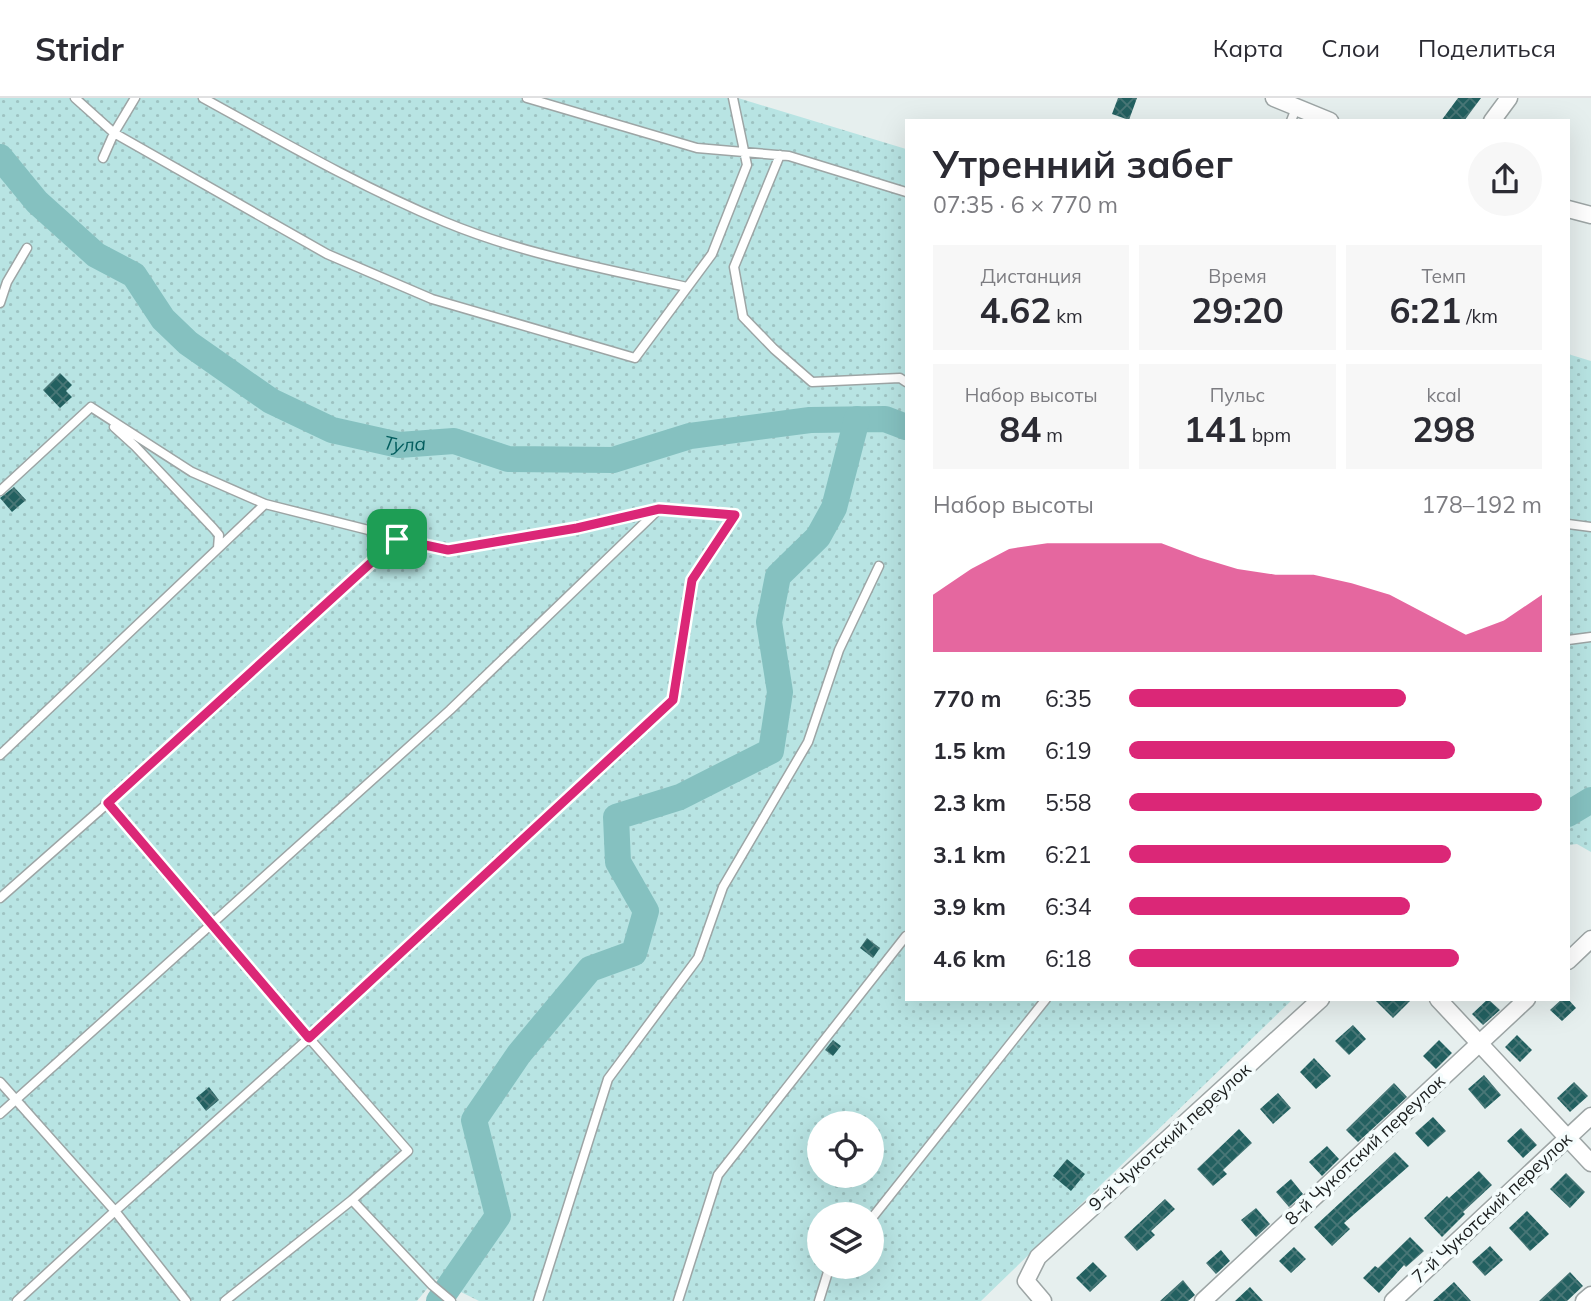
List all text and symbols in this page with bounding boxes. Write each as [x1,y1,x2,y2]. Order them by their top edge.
text: Stridr [35,28,124,69]
text: Карта [1213,33,1283,63]
text: Слои [1321,33,1380,63]
text: Поделиться [1418,33,1556,63]
text: Утренний забег [933,140,1233,188]
button: share [1468,142,1542,216]
text: 07:35 · 6 × 770 m [933,190,1118,219]
text: Дистанция [981,264,1082,288]
text: Время [1208,264,1267,288]
text: Темп [1421,264,1466,288]
text: 4.62 [980,288,1051,332]
text: 29:20 [1191,288,1284,332]
text: 6:21 [1390,288,1461,332]
text: km [1051,304,1083,328]
text: /km [1461,304,1498,328]
text: Набор высоты [965,383,1098,407]
text: Пульс [1210,383,1265,407]
text: kcal [1426,383,1461,407]
text: 84 [999,407,1041,451]
text: 141 [1184,407,1247,451]
text: 298 [1412,407,1475,451]
text: m [1041,423,1063,447]
text: bpm [1247,423,1291,447]
water label: Тула [381,430,427,458]
text: Набор высоты [933,490,1094,519]
text: 178–192 m [1421,490,1542,519]
pin [367,509,427,569]
icon: arrive [378,520,416,558]
text: 770 m [933,684,1001,713]
text: 6:35 [1045,684,1092,713]
text: 1.5 km [933,736,1006,765]
text: 6:19 [1045,736,1092,765]
text: 2.3 km [933,788,1006,817]
text: 5:58 [1045,788,1092,817]
text: 3.1 km [933,840,1006,869]
text: 6:21 [1045,840,1092,869]
text: 3.9 km [933,892,1006,921]
text: 6:34 [1045,892,1092,921]
text: 4.6 km [933,944,1006,973]
text: 6:18 [1045,944,1092,973]
street label: 9-й Чукотский переулок [1084,1057,1256,1216]
street label: 8-й Чукотский переулок [1280,1069,1450,1230]
map controls [807,1111,884,1279]
button: locate [807,1111,884,1188]
street label: 7-й Чукотский переулок [1407,1127,1577,1288]
button: layers [807,1202,884,1279]

